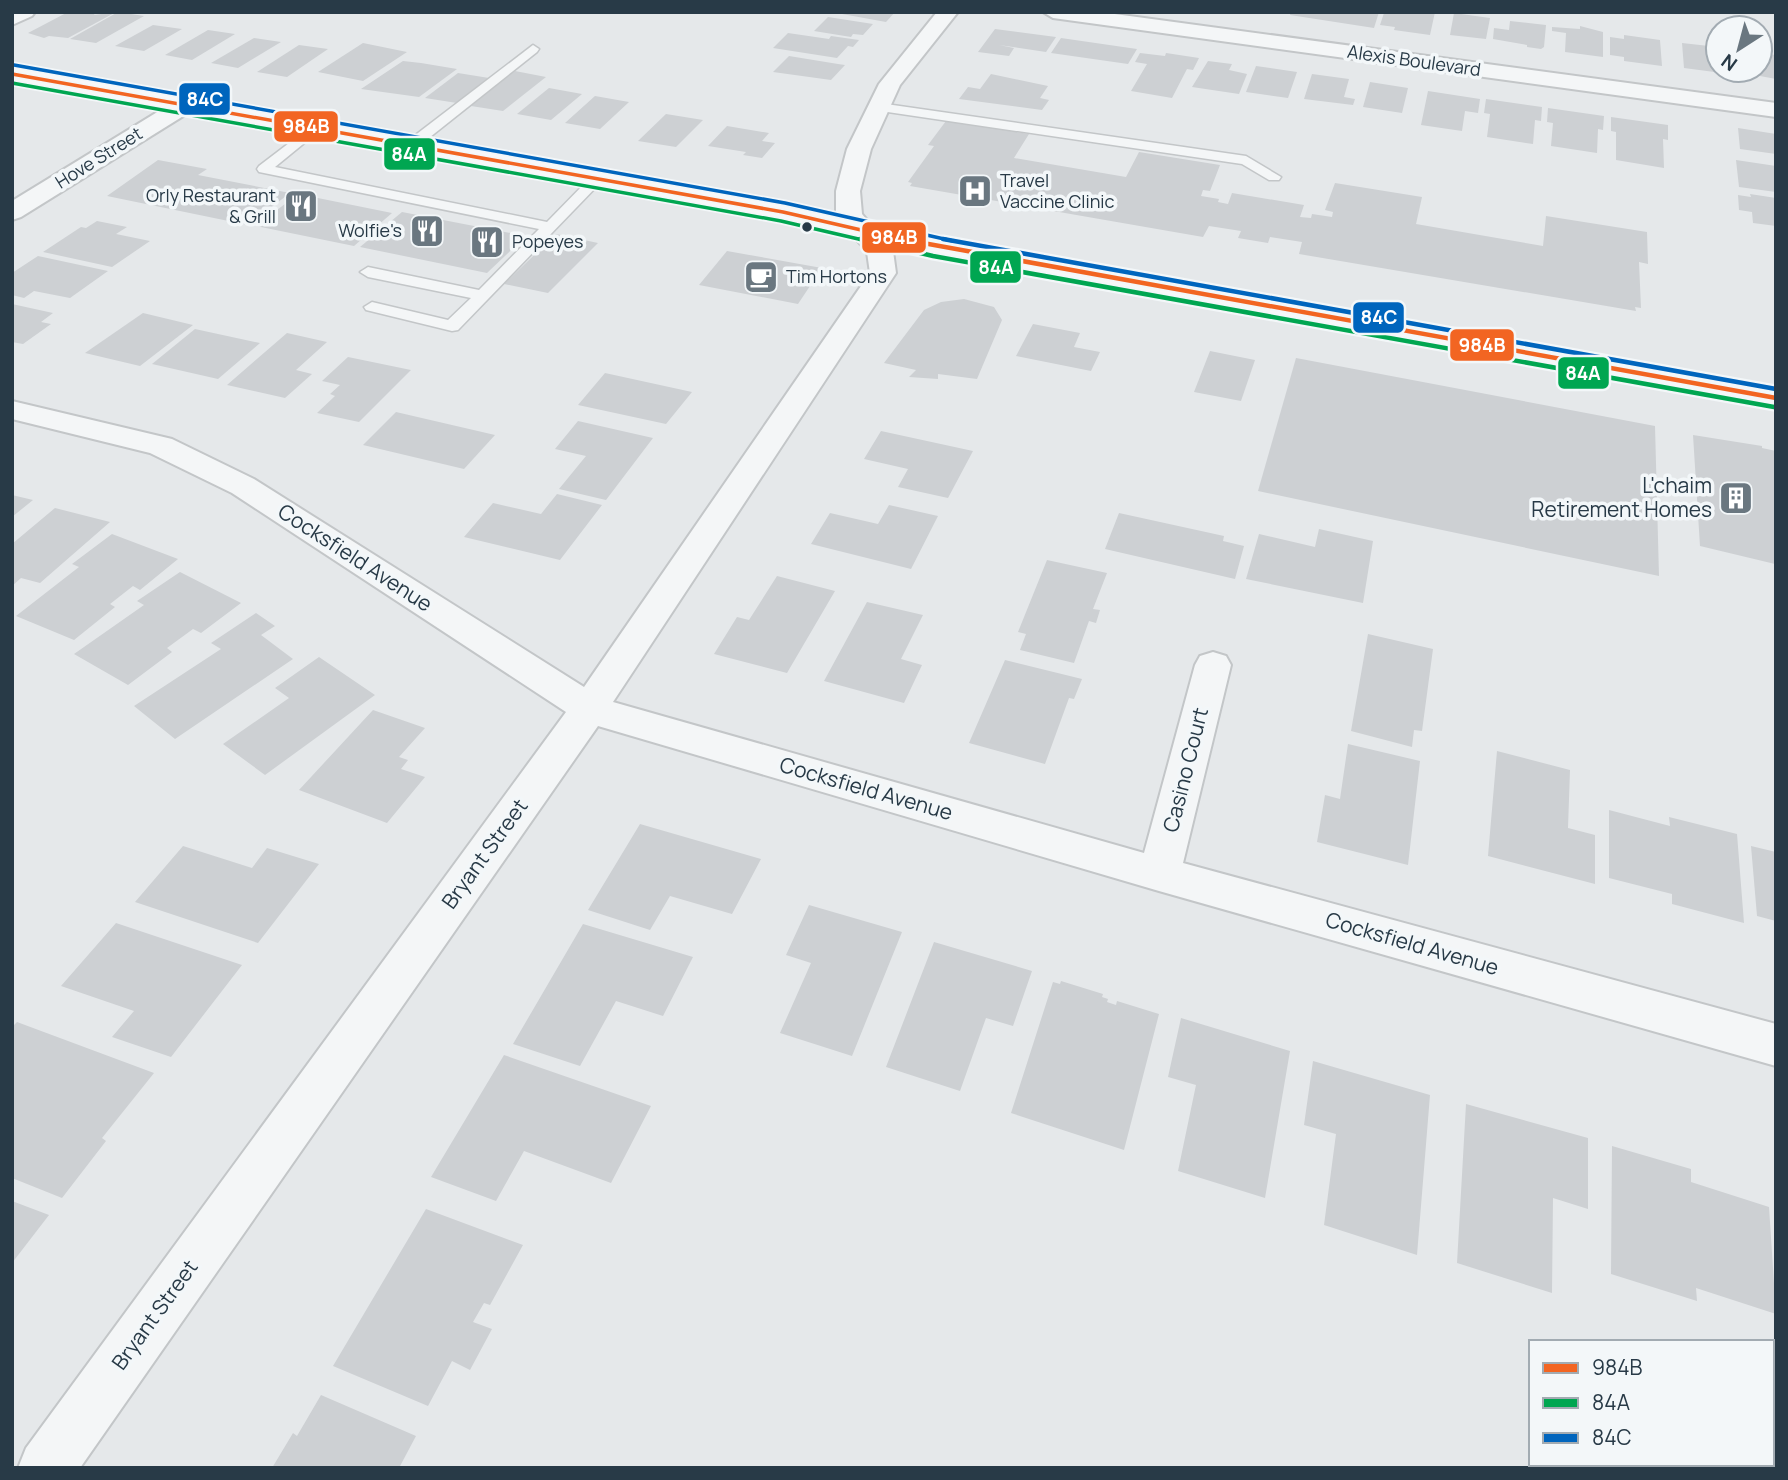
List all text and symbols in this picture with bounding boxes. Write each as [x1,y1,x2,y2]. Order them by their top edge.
north arrow [1704,14,1774,84]
street label: Alexis Boulevard [1346,39,1483,81]
text: N [1716,48,1742,77]
line badge: 84C [178,82,231,116]
text: 84C [186,86,224,112]
line badge: 984B [273,110,339,143]
text: 984B [283,113,330,139]
street label: Hove Street [50,121,147,193]
line badge: 84A [383,137,436,171]
text: 84A [391,141,427,167]
place label: Travel Vaccine Clinic [1000,168,1115,213]
hospital icon: Travel Vaccine Clinic [956,172,994,210]
place label: Orly Restaurant & Grill [146,183,276,228]
restaurant icon: Orly Restaurant & Grill [282,187,320,225]
restaurant icon: Wolfie's [408,212,446,250]
place label: Wolfie's [338,218,402,242]
unlabelled marker [800,220,814,234]
line badge: 984B [861,221,927,254]
restaurant icon: Popeyes [468,223,506,261]
text: 984B [871,224,918,250]
place label: Popeyes [512,229,584,253]
line badge: 84A [969,250,1022,284]
text: 84A [978,254,1014,280]
cafe icon: Tim Hortons [742,258,780,296]
place label: Tim Hortons [786,264,887,288]
line badge: 84C [1352,301,1405,334]
text: 84C [1360,304,1398,330]
line badge: 984B [1449,328,1515,362]
text: 984B [1459,332,1506,358]
line badge: 84A [1557,356,1610,390]
text: 84A [1565,360,1601,386]
place label: L'chaim Retirement Homes [1531,471,1712,523]
building icon: L'chaim Retirement Homes [1717,479,1755,517]
street label: Cocksfield Avenue [273,497,438,618]
street label: Casino Court [1156,704,1214,835]
street label: Cocksfield Avenue [777,750,956,826]
street label: Bryant Street [435,793,534,914]
street label: Cocksfield Avenue [1323,905,1502,981]
street label: Bryant Street [105,1254,204,1375]
legend [1529,1340,1774,1466]
text: 984B [1592,1353,1643,1381]
text: 84A [1592,1388,1630,1416]
text: 84C [1592,1423,1632,1451]

